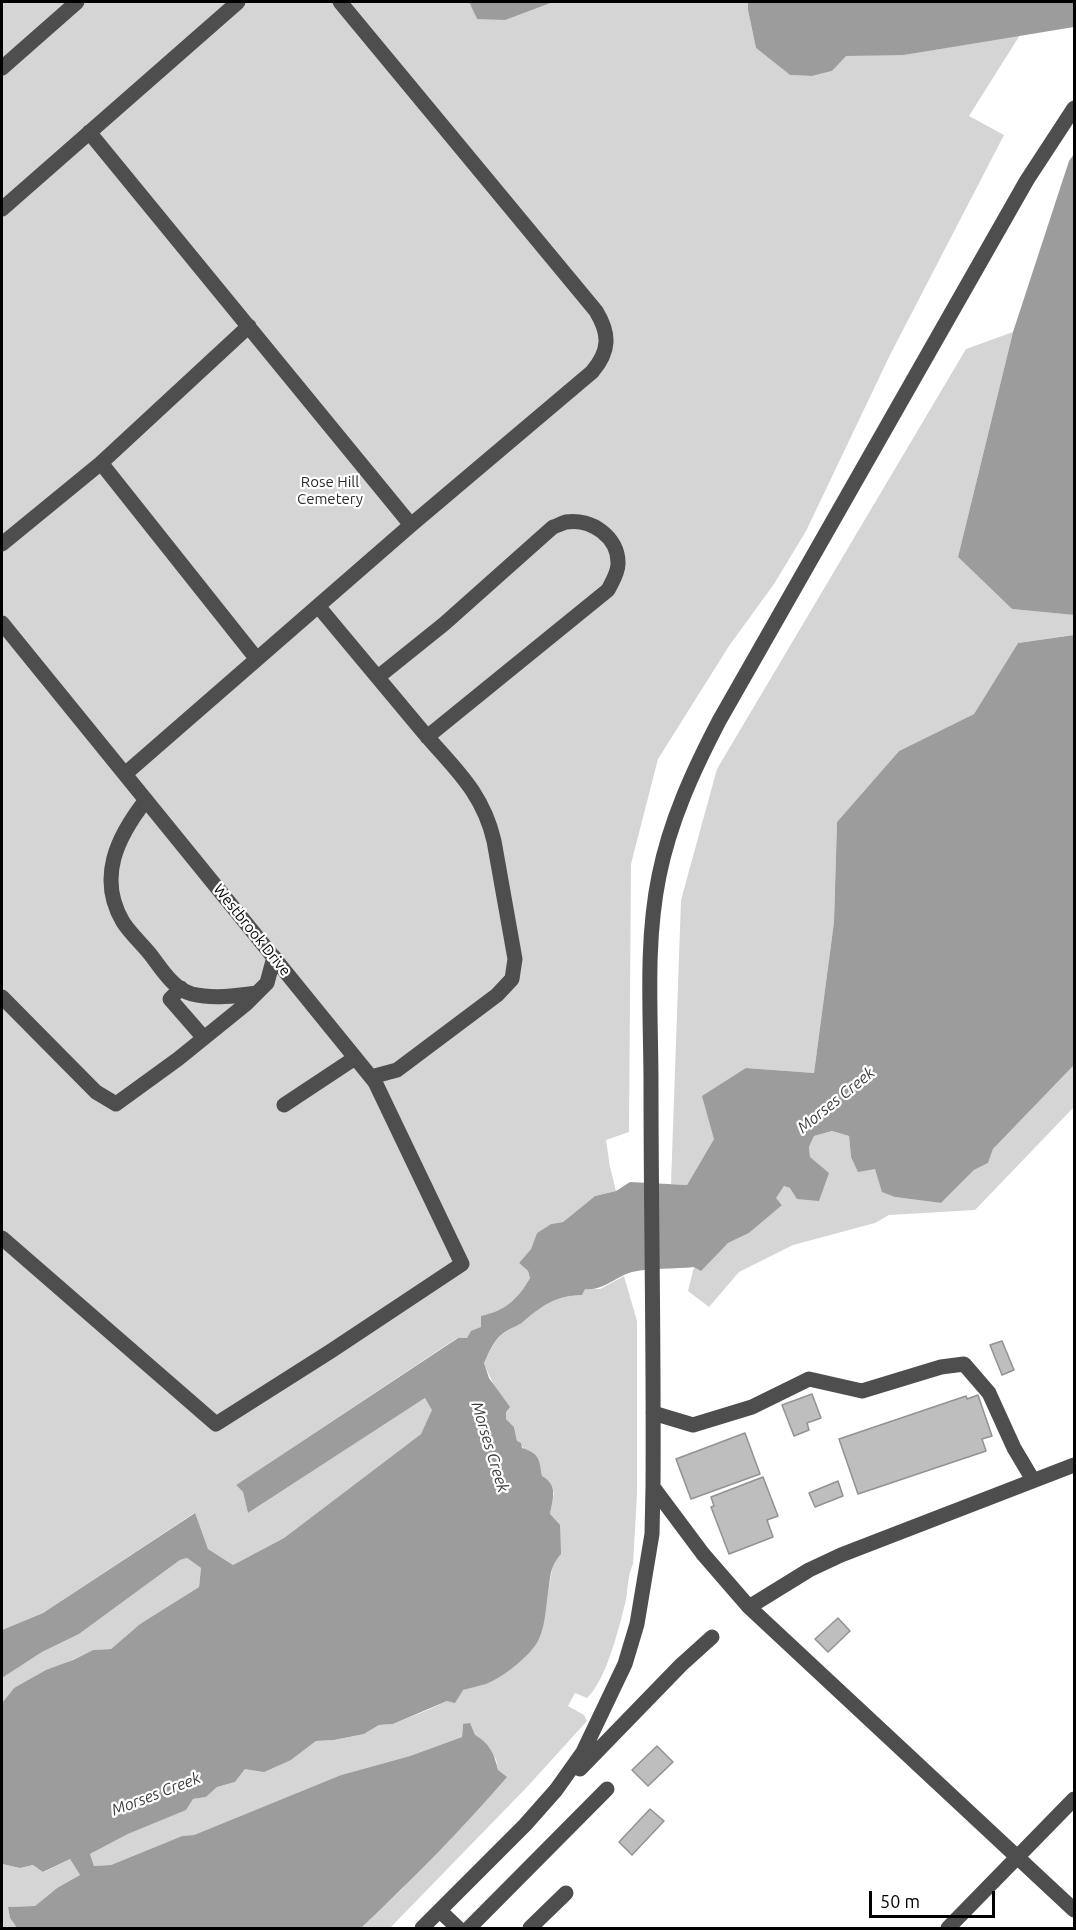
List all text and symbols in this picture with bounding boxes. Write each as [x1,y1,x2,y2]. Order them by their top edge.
park label: Rose Hill Cemetery [297,473,363,508]
street label: Westbrook Drive [210,881,294,979]
water label: Morses Creek [793,1063,879,1137]
water label: Morses Creek [467,1399,513,1495]
water label: Morses Creek [109,1768,203,1820]
scale bar [872,1879,998,1917]
text: 50 m [880,1891,920,1911]

